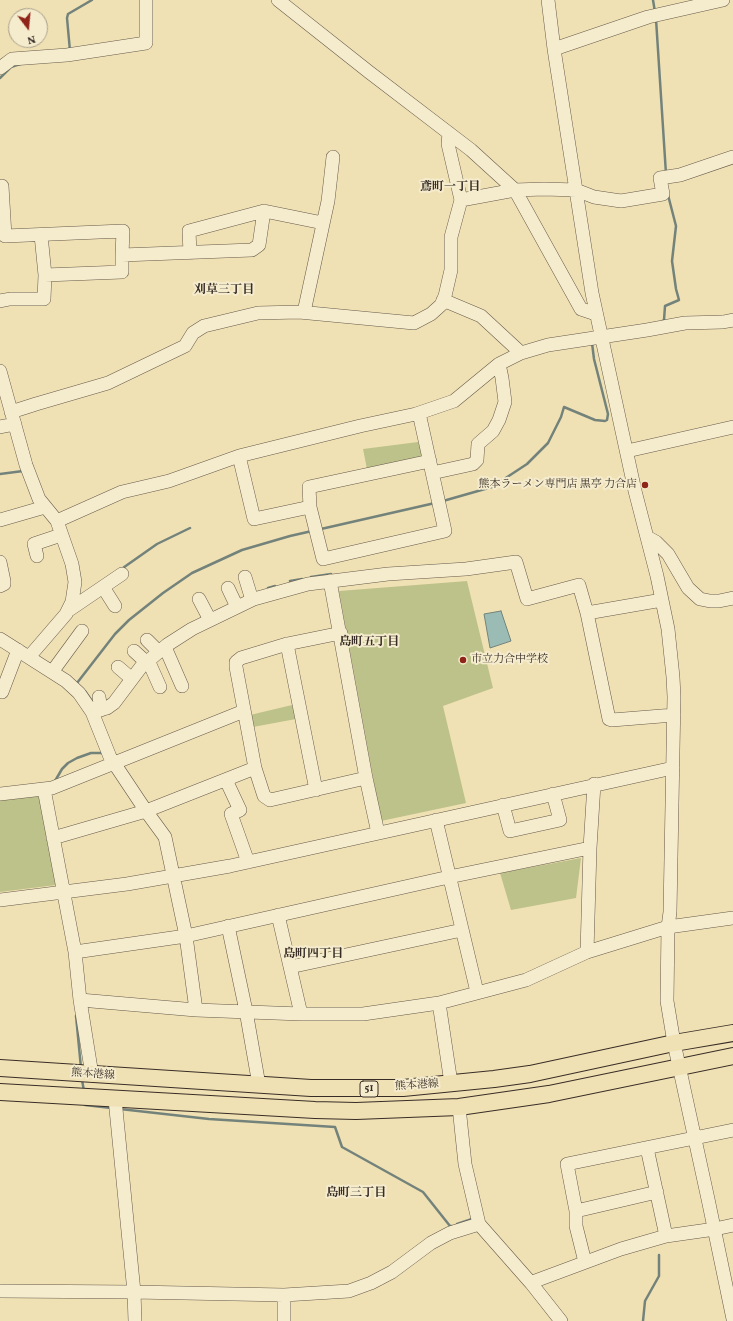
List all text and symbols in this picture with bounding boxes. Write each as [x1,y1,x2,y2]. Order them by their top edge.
north arrow [8,8,48,48]
text: N [25,31,37,47]
district label: 鳶町一丁目 [420,181,480,195]
district label: 刈草三丁目 [194,284,254,298]
place label: 熊本ラーメン専門店 黒亭 力合店 [479,478,637,492]
marker: 熊本ラーメン専門店 黒亭 力合店 [640,480,650,490]
district label: 島町五丁目 [339,636,399,650]
place label: 市立力合中学校 [471,653,548,667]
marker: 市立力合中学校 [458,655,468,665]
district label: 島町四丁目 [283,948,343,962]
street label: 熊本港線 [71,1067,115,1083]
street label: 熊本港線 [395,1078,439,1094]
road number: 51 [360,1081,378,1097]
district label: 島町三丁目 [326,1187,386,1201]

